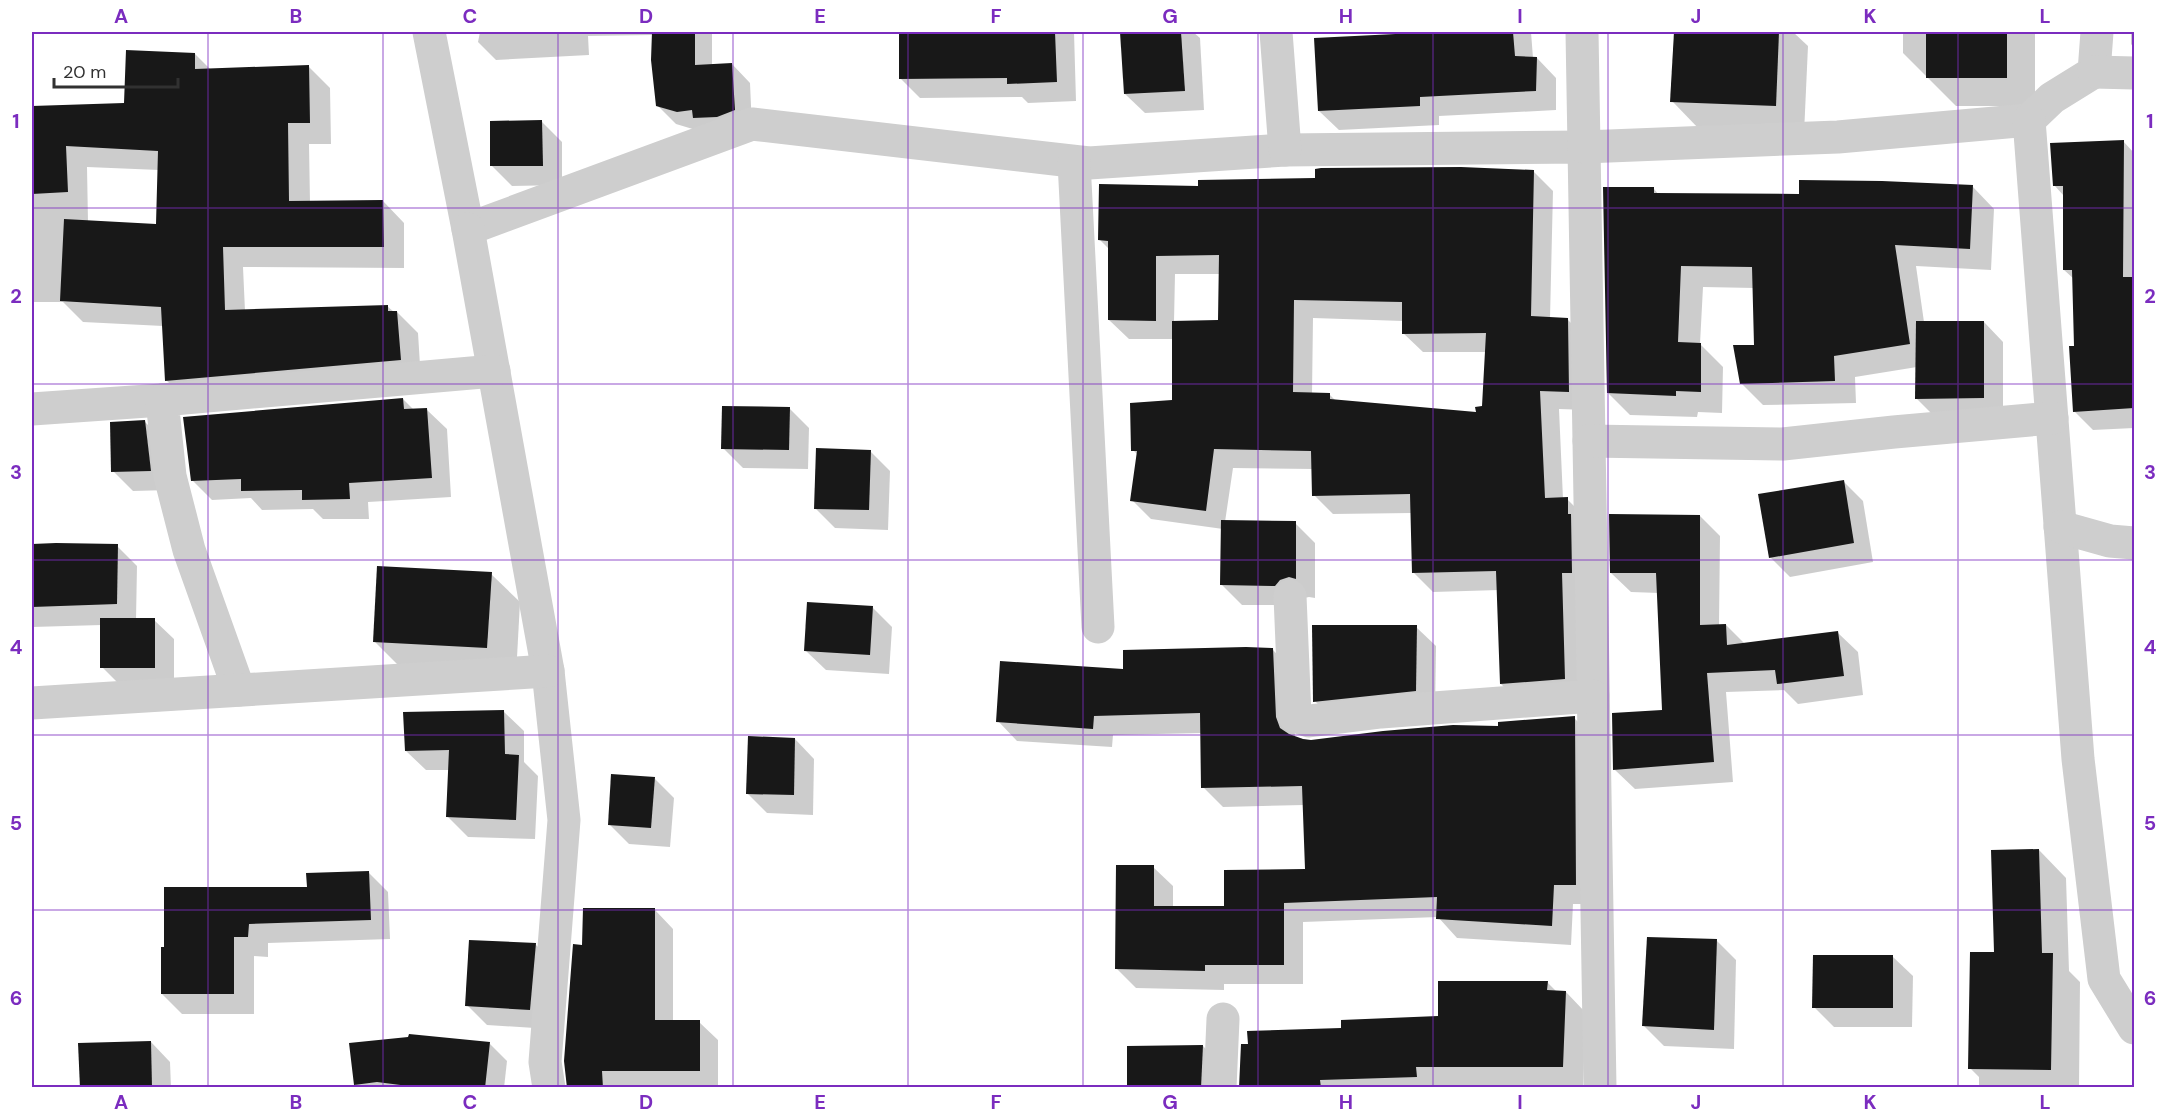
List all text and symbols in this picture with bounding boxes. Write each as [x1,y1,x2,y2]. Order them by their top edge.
text: A [114,3,128,29]
text: B [290,3,302,29]
text: C [463,3,477,29]
text: D [639,3,653,29]
text: E [814,3,826,29]
text: F [990,3,1002,29]
text: G [1162,3,1178,29]
text: H [1339,3,1353,29]
text: I [1517,3,1523,29]
text: J [1691,3,1701,29]
text: K [1863,3,1877,29]
text: L [2039,3,2051,29]
scale bar [54,51,178,89]
text: 20 m [63,60,106,84]
text: 1 [12,108,20,134]
text: 1 [2146,108,2154,134]
text: 2 [10,283,22,309]
text: 2 [2144,283,2156,309]
text: 3 [10,459,22,485]
text: 3 [2144,459,2156,485]
text: 4 [10,634,23,660]
text: 4 [2144,634,2157,660]
text: 5 [10,810,22,836]
text: 5 [2144,810,2156,836]
text: 6 [10,985,22,1011]
text: 6 [2144,985,2156,1011]
text: A [114,1089,128,1115]
text: B [290,1089,302,1115]
text: C [463,1089,477,1115]
text: D [639,1089,653,1115]
text: E [814,1089,826,1115]
text: F [990,1089,1002,1115]
text: G [1162,1089,1178,1115]
text: H [1339,1089,1353,1115]
text: I [1517,1089,1523,1115]
text: J [1691,1089,1701,1115]
text: K [1863,1089,1877,1115]
text: L [2039,1089,2051,1115]

